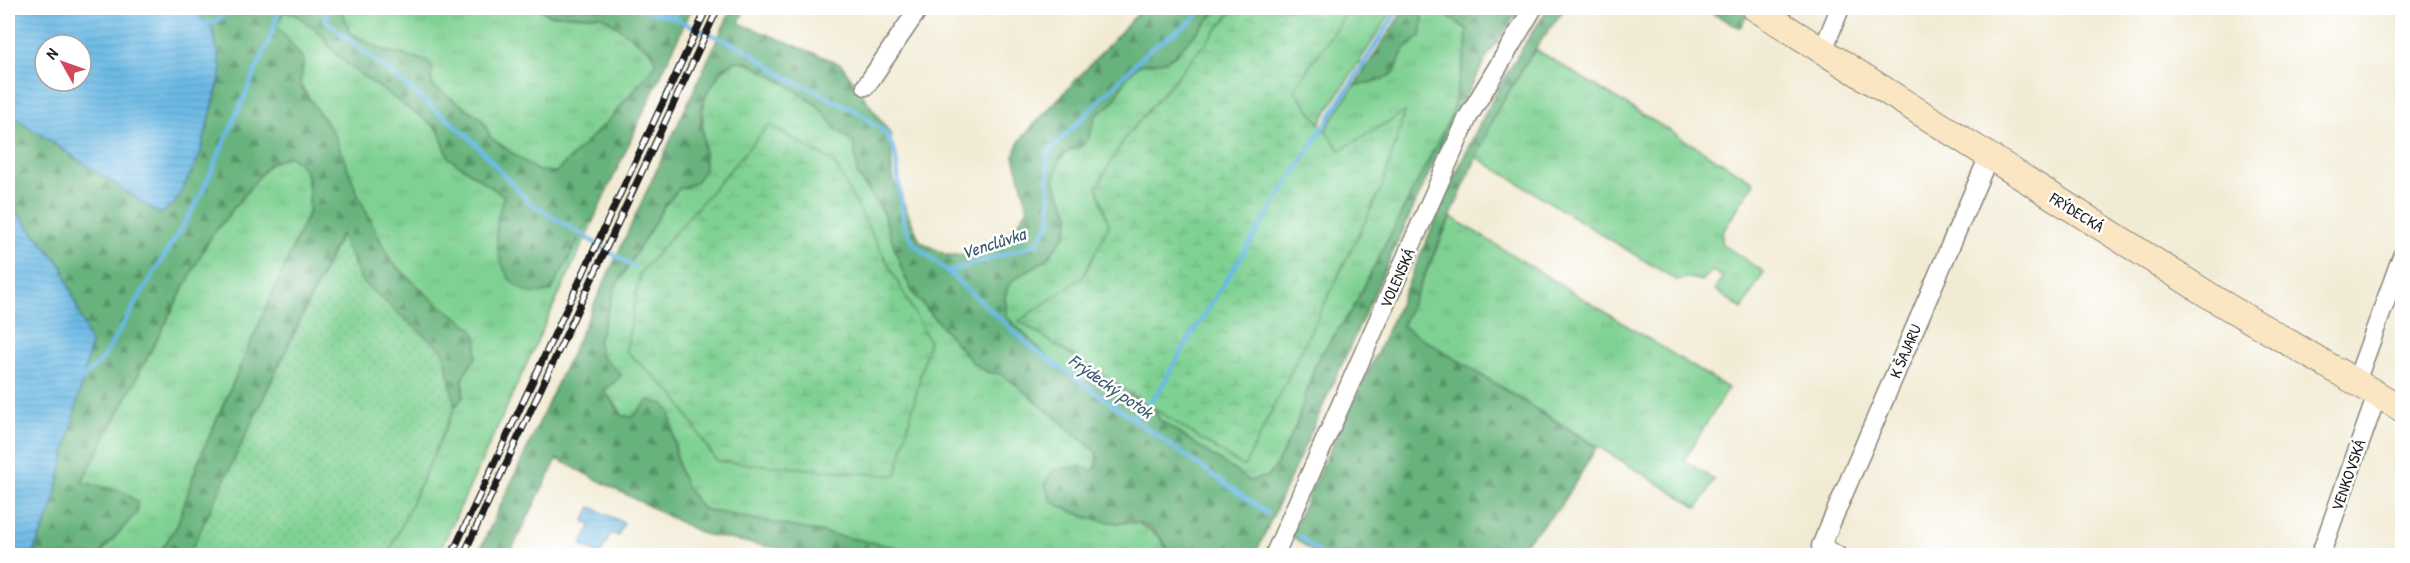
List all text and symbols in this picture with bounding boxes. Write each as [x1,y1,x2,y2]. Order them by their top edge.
north arrow [33,33,93,93]
text: N [40,43,63,64]
street label: FRÝDECKÁ [2045,186,2108,237]
water label: Venclůvka [958,220,1030,265]
street label: VOLENSKÁ [1374,245,1420,311]
street label: K ŠAJARU [1884,320,1926,382]
water label: Frýdecký potok [1064,348,1159,425]
street label: VENKOVSKÁ [2325,436,2371,514]

